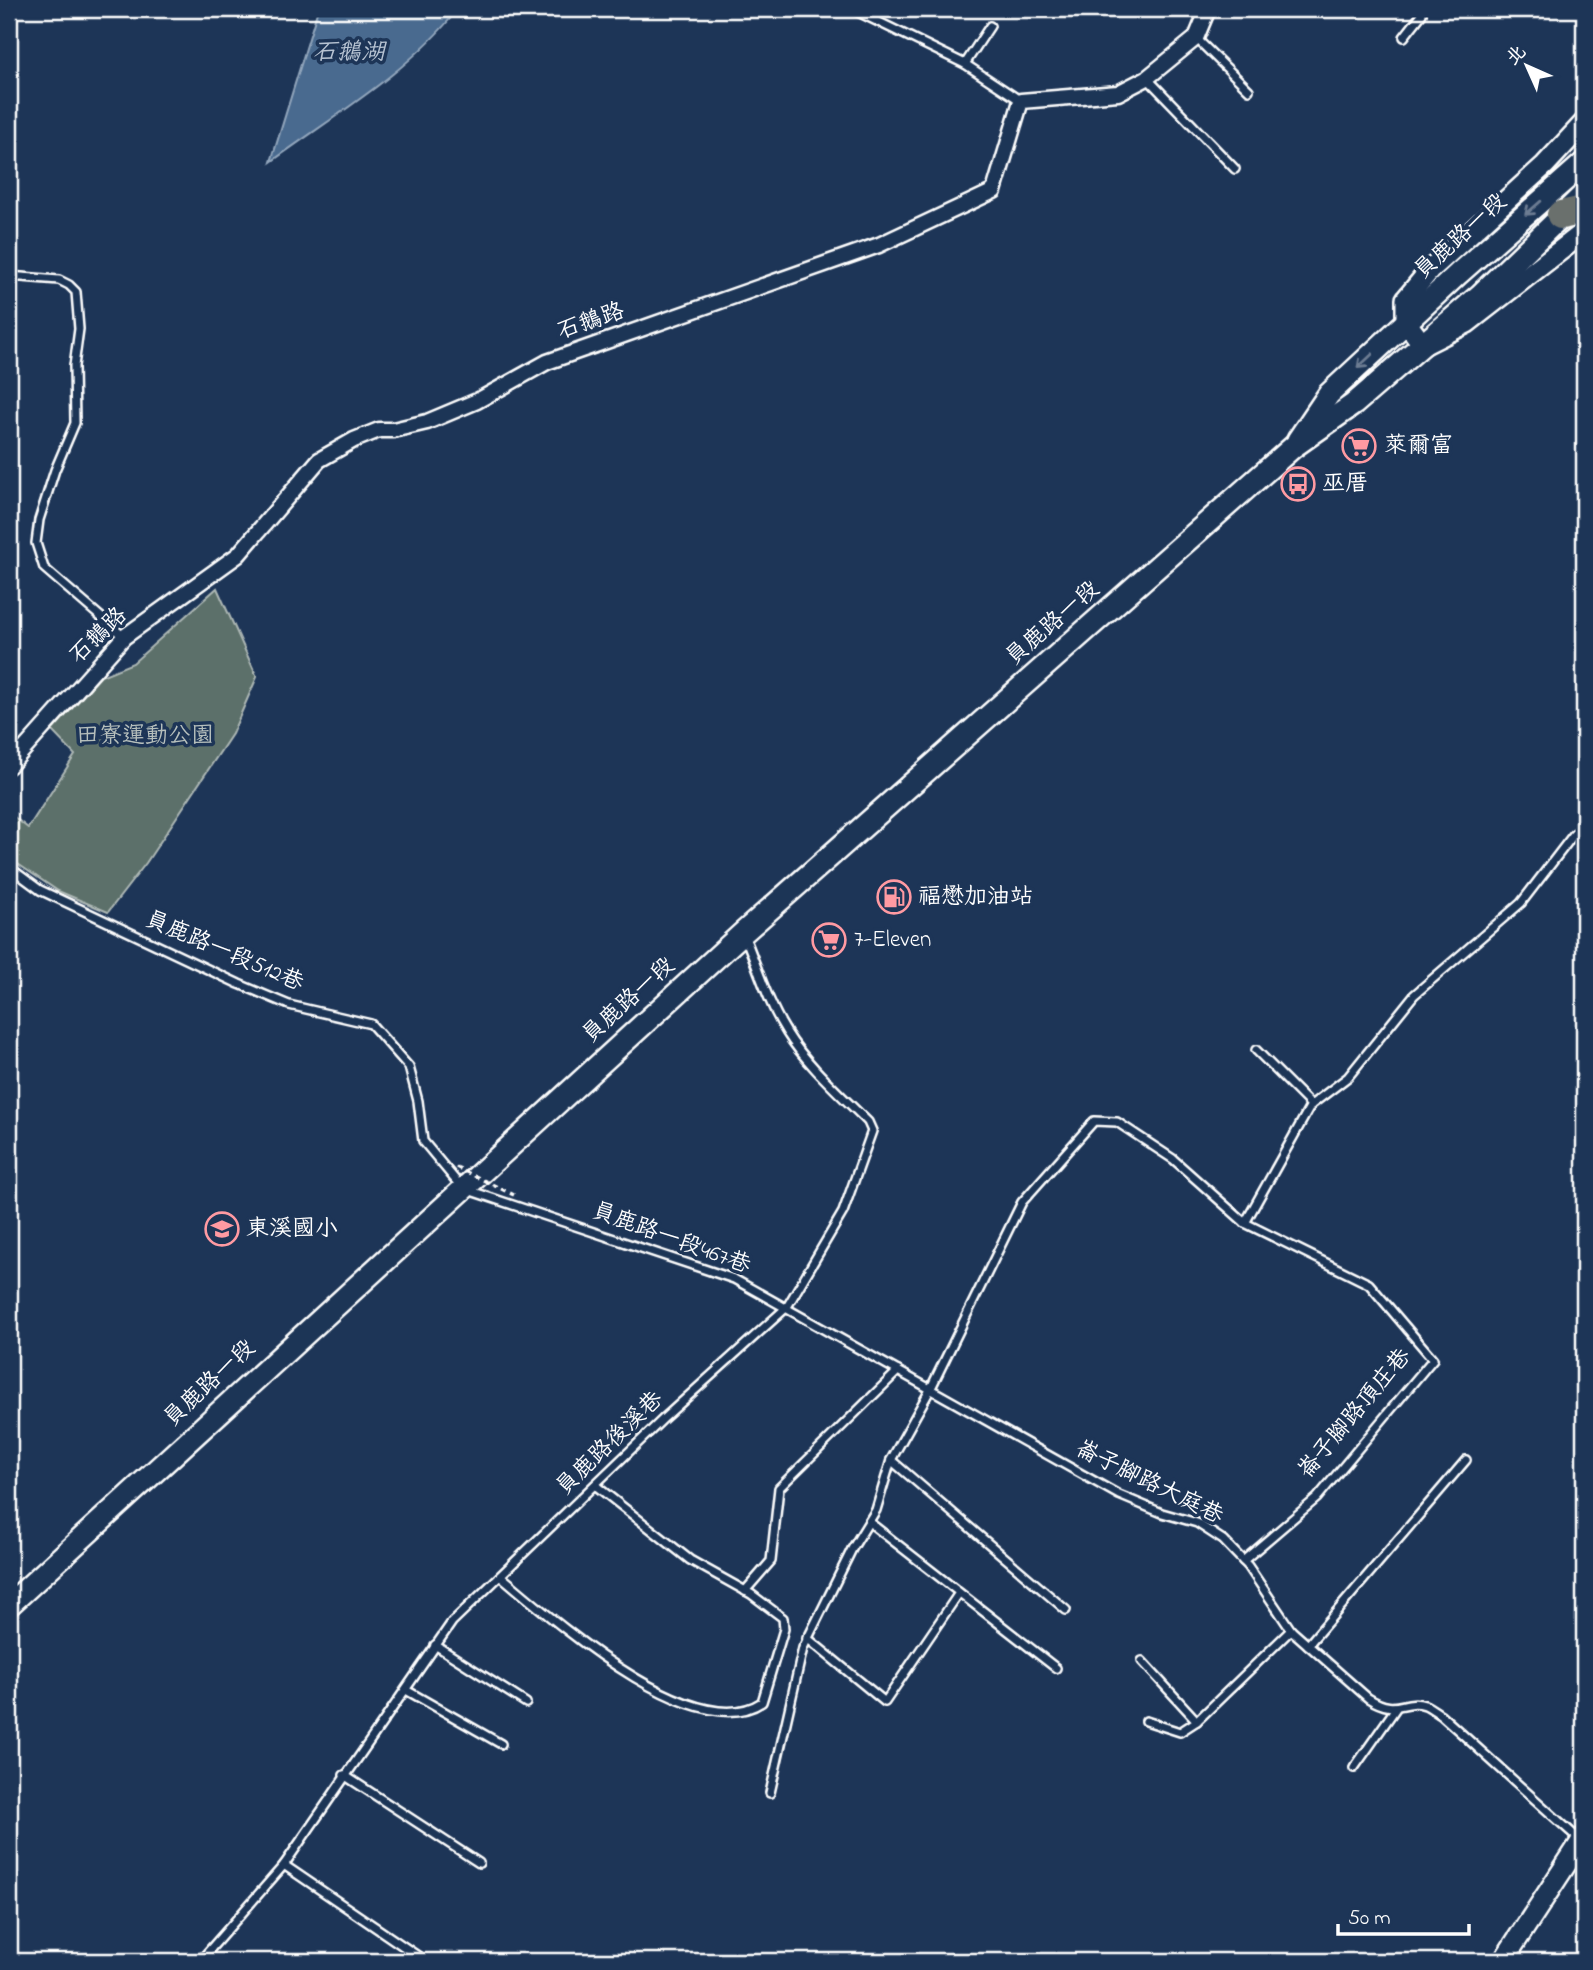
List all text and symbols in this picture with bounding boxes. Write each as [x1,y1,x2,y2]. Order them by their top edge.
north arrow [1492,32,1562,102]
water label: 石鵝湖 [313,36,388,71]
text: 北 [1500,39,1533,72]
street label: 員鹿路一段 [1407,186,1515,288]
one-way arrow [1524,200,1542,216]
street label: 石鵝路 [553,295,629,349]
one-way arrow [1357,352,1374,369]
supermarket icon: 萊爾富 [1340,427,1378,465]
place label: 萊爾富 [1384,430,1453,463]
bus stop icon: 巫厝 [1279,465,1317,503]
place label: 巫厝 [1322,468,1368,501]
street label: 員鹿路一段 [999,574,1107,674]
street label: 石鵝路 [63,600,135,672]
park label: 田寮運動公園 [76,720,214,753]
fuel station icon: 福懋加油站 [875,878,913,916]
place label: 福懋加油站 [918,881,1033,914]
street label: 員鹿路一段512巷 [139,904,310,1001]
supermarket icon: 7-Eleven [810,921,848,959]
place label: 7-Eleven [854,924,931,957]
street label: 員鹿路一段 [575,950,683,1052]
street label: 員鹿路一段467巷 [587,1195,756,1283]
school or university icon: 東溪國小 [203,1210,241,1248]
place label: 東溪國小 [246,1213,338,1246]
street label: 員鹿路一段 [157,1333,263,1435]
street label: 崙子腳路頂庄巷 [1291,1341,1420,1486]
street label: 員鹿路後溪巷 [549,1384,672,1504]
street label: 崙子腳路大庭巷 [1069,1433,1229,1534]
scale bar [1338,1893,1469,1937]
text: 50 m [1348,1904,1391,1934]

